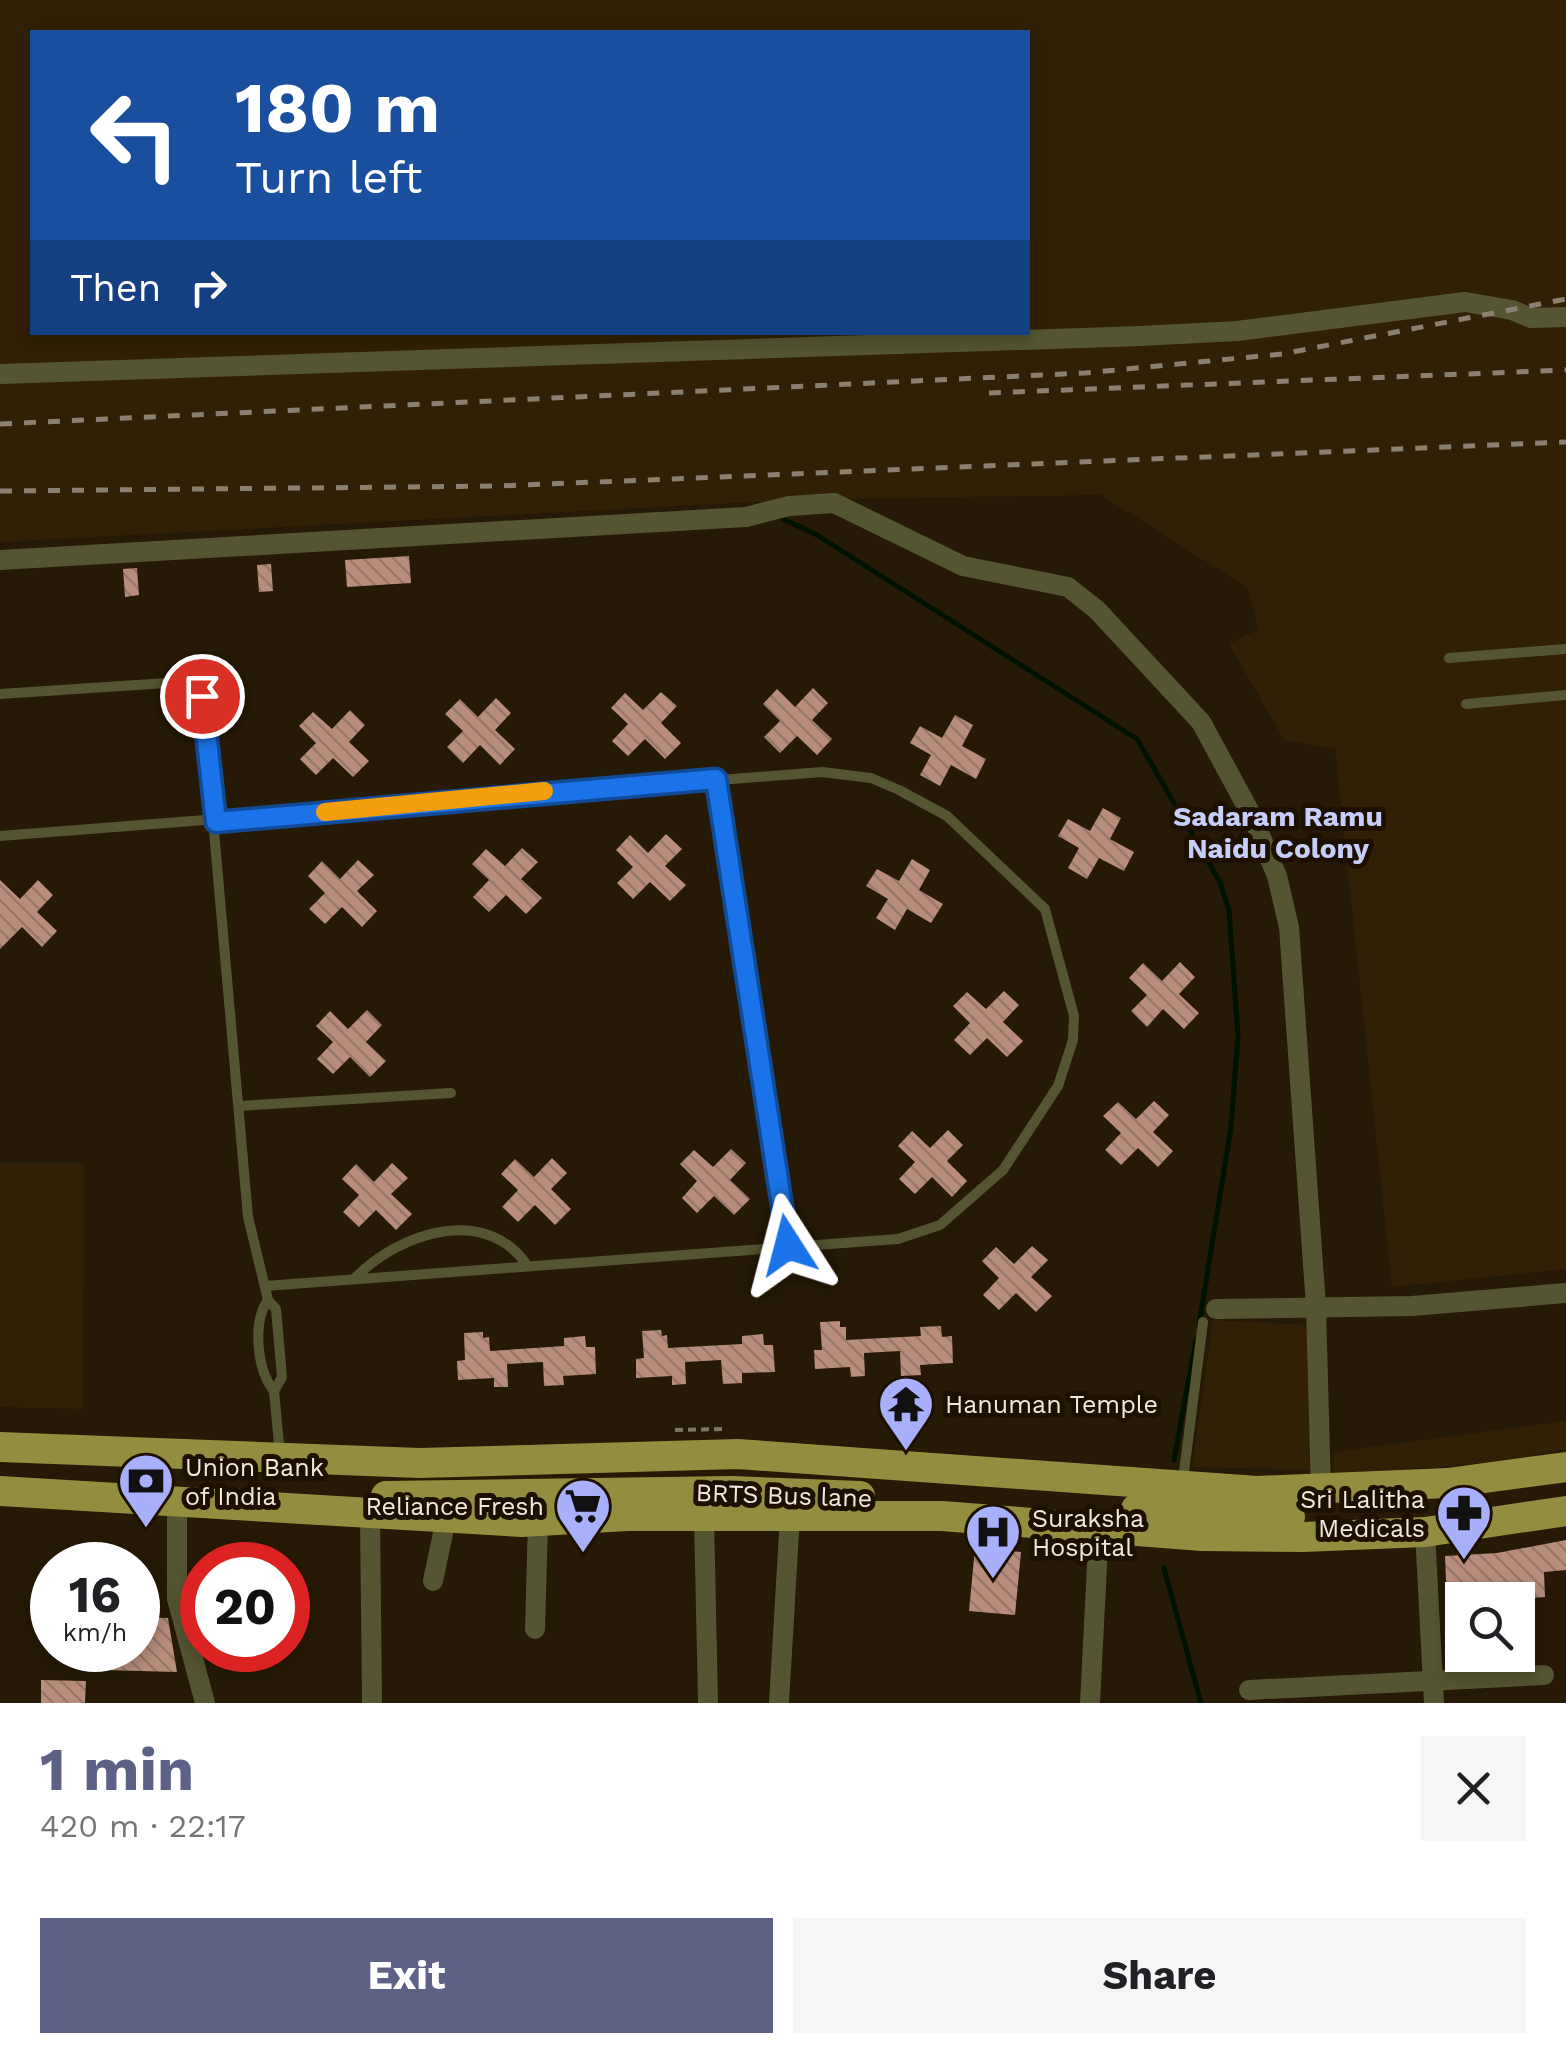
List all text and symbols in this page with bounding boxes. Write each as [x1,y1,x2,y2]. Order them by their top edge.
text: 180 m [235,67,440,149]
icon: left [70,70,200,200]
text: Turn left [235,151,422,204]
icon: right [181,260,236,315]
text: Then [70,266,161,310]
pin [160,654,245,739]
icon: arrive [175,669,230,724]
district label: Sadaram Ramu Naidu Colony [1173,800,1383,865]
position arrow [736,1193,840,1297]
temple icon: Hanuman Temple [876,1374,936,1453]
place label: Hanuman Temple [945,1390,1158,1419]
bank icon: Union Bank of India [116,1451,176,1530]
place label: Union Bank of India [185,1453,324,1511]
supermarket icon: Reliance Fresh [553,1476,613,1555]
street label: BRTS Bus lane [695,1478,873,1513]
pharmacy icon: Sri Lalitha Medicals [1434,1483,1494,1562]
place label: Sri Lalitha Medicals [1300,1485,1425,1543]
place label: Reliance Fresh [365,1492,544,1521]
hospital icon: Suraksha Hospital [963,1502,1023,1581]
place label: Suraksha Hospital [1032,1504,1144,1562]
speed limit sign: 20 [180,1542,310,1672]
text: 16 [69,1565,121,1624]
map controls [1445,1582,1535,1672]
button: search [1445,1582,1535,1672]
text: km/h [63,1618,127,1647]
text: 1 min [40,1734,194,1805]
button: close [1421,1736,1526,1841]
text: 420 m · 22:17 [40,1807,246,1845]
button: Exit [40,1918,773,2033]
button: Share [793,1918,1526,2033]

